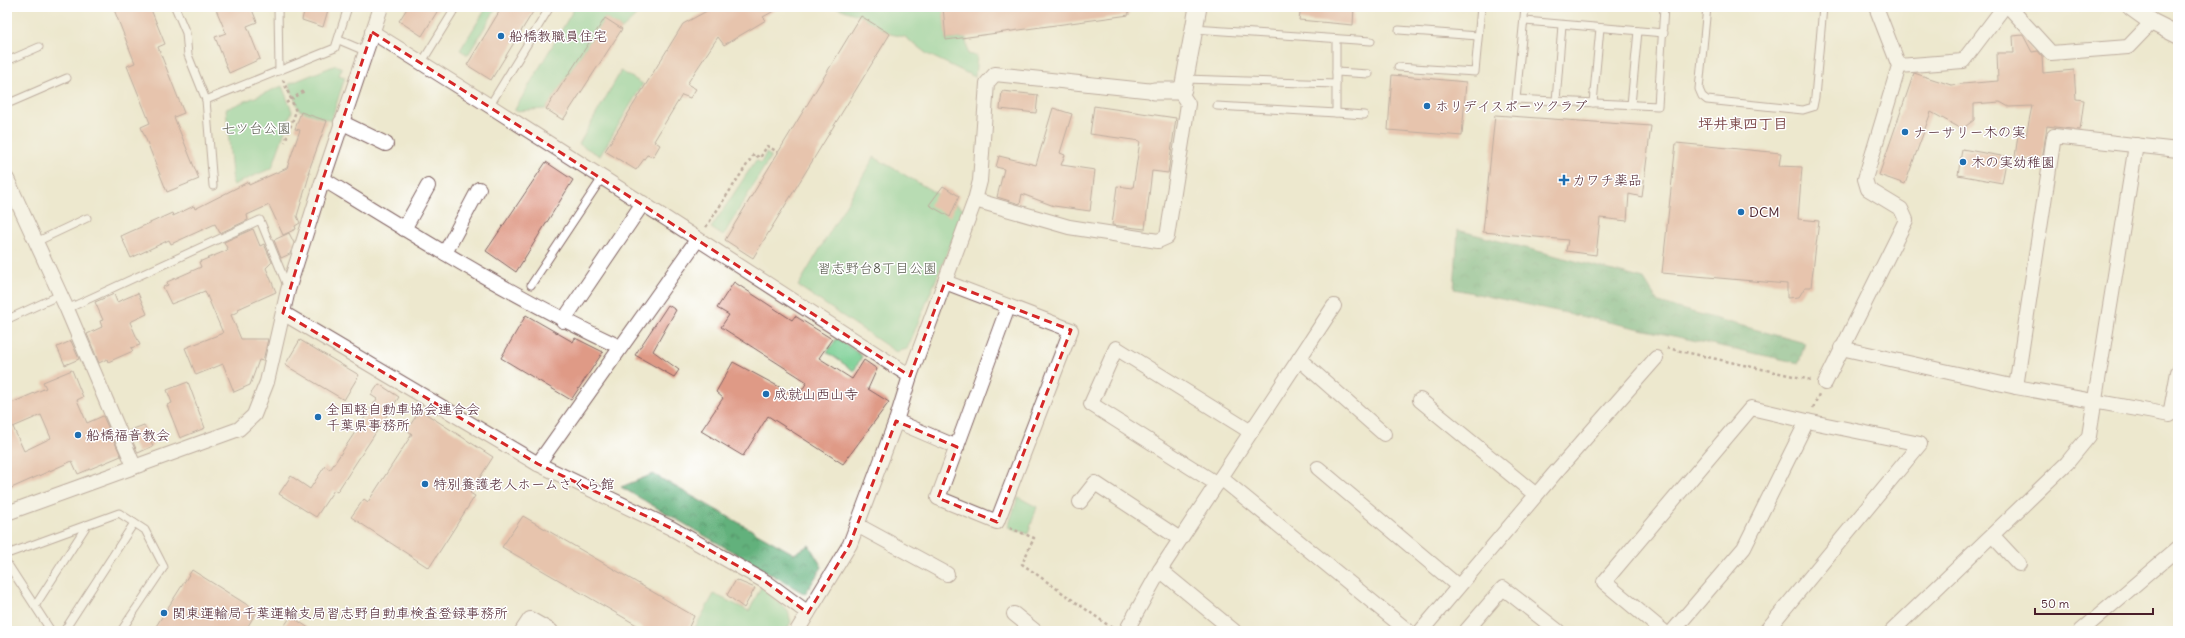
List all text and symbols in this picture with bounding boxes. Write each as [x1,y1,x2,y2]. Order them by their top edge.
place label: 船橋教職員住宅 [509,27,607,45]
marker: 船橋教職員住宅 [496,31,506,41]
place label: ホリデイスポーツクラブ [1435,97,1588,115]
marker: ホリデイスポーツクラブ [1422,101,1432,111]
district label: 坪井東四丁目 [1698,114,1788,133]
park label: 七ツ台公園 [221,119,291,137]
place label: ナーサリー木の実 [1913,123,2026,141]
marker: ナーサリー木の実 [1900,127,1910,137]
place label: 木の実幼稚園 [1971,153,2055,171]
marker: 木の実幼稚園 [1958,157,1968,167]
place label: カワチ薬品 [1572,171,1642,189]
marker: カワチ薬品 [1559,175,1569,185]
place label: DCM [1749,203,1780,221]
marker: DCM [1736,207,1746,217]
park label: 習志野台8丁目公園 [817,259,937,277]
place label: 成就山西山寺 [774,385,858,403]
marker: 成就山西山寺 [761,389,771,399]
place label: 全国軽自動車協会連合会 千葉県事務所 [326,400,480,434]
marker: 全国軽自動車協会連合会 千葉県事務所 [313,412,323,422]
place label: 船橋福音教会 [86,426,170,444]
marker: 船橋福音教会 [73,430,83,440]
place label: 特別養護老人ホームさくら館 [433,475,614,493]
marker: 特別養護老人ホームさくら館 [420,479,430,489]
scale bar [2035,590,2153,616]
text: 50 m [2041,596,2070,611]
place label: 関東運輸局千葉運輸支局習志野自動車検査登録事務所 [172,604,508,622]
marker: 関東運輸局千葉運輸支局習志野自動車検査登録事務所 [159,608,169,618]

